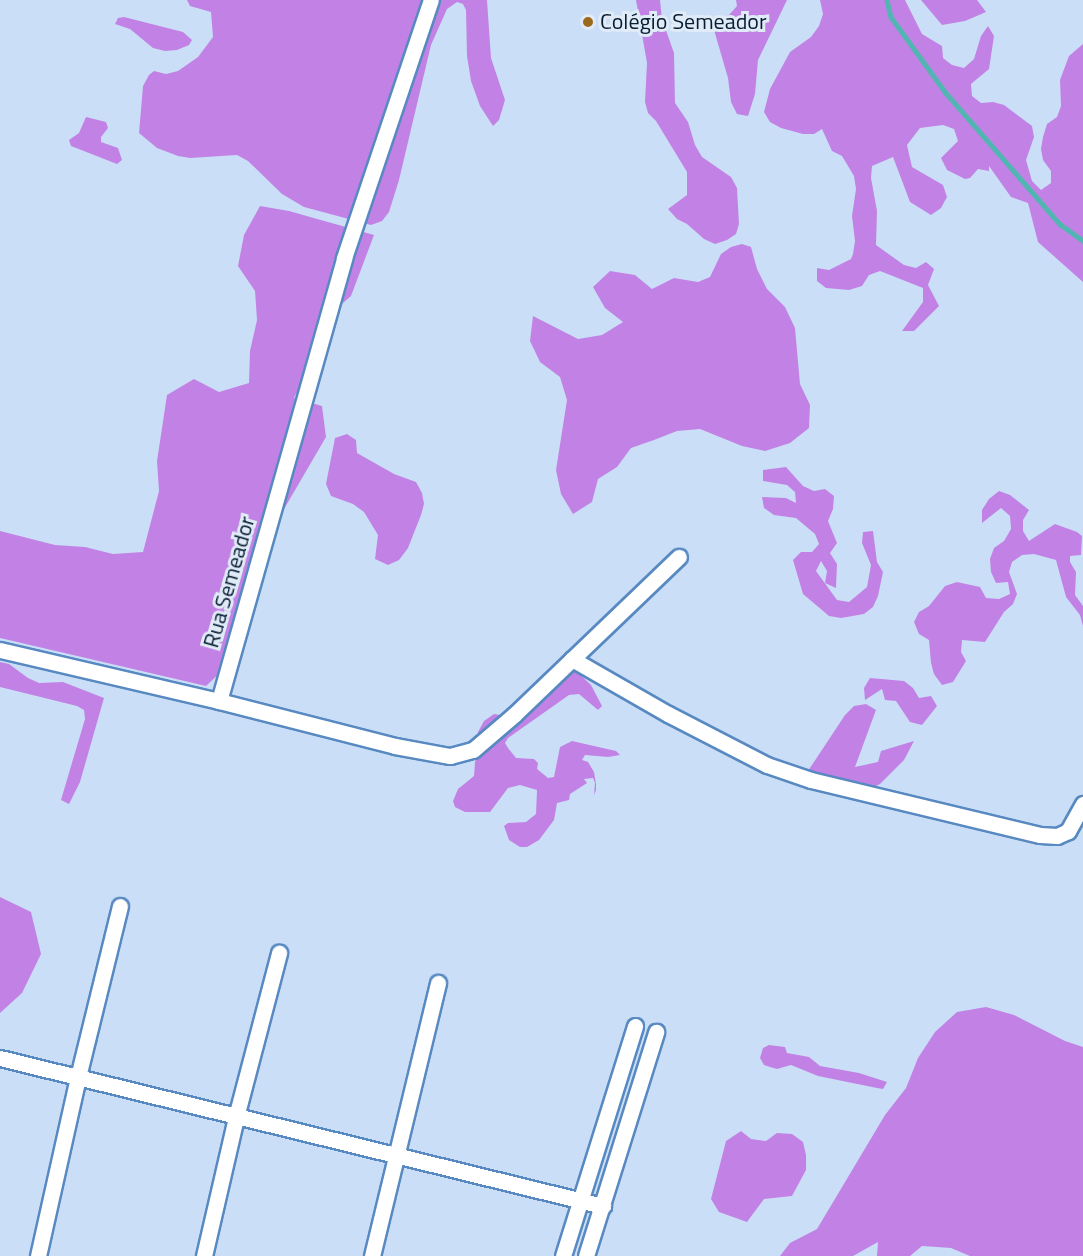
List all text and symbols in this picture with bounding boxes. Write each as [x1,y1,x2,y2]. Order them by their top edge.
place label: Colégio Semeador [600,9,767,35]
marker: Colégio Semeador [581,15,595,29]
street label: Rua Semeador [198,513,260,651]

